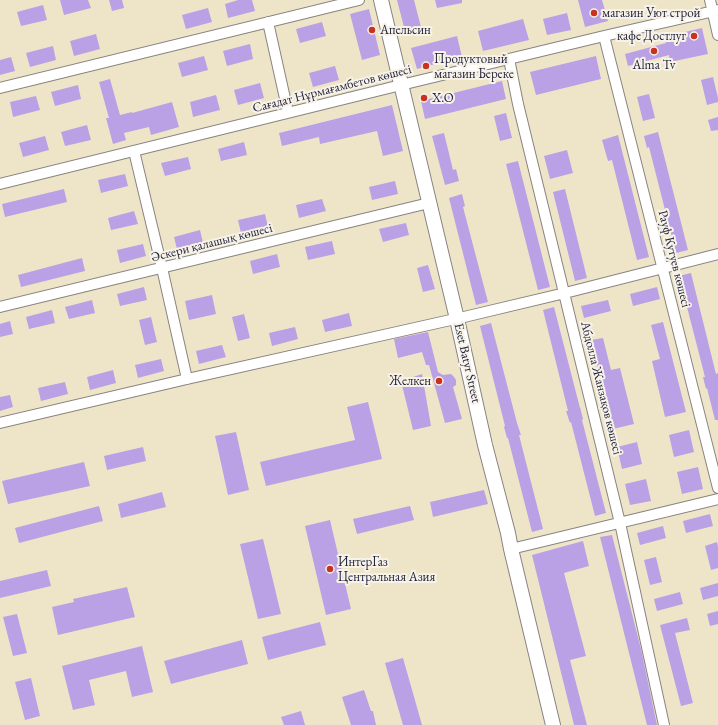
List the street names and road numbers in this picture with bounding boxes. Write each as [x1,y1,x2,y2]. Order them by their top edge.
street label: Сағадат Нұрмағамбетов көшесі [251,62,413,116]
street label: Рауф Кутуев көшесі [654,209,694,309]
street label: Әскери қалашық көшесі [150,220,274,266]
street label: Абдолла Жанзақов көшесі [577,320,625,456]
street label: Eset Batyr Street [450,322,484,404]

